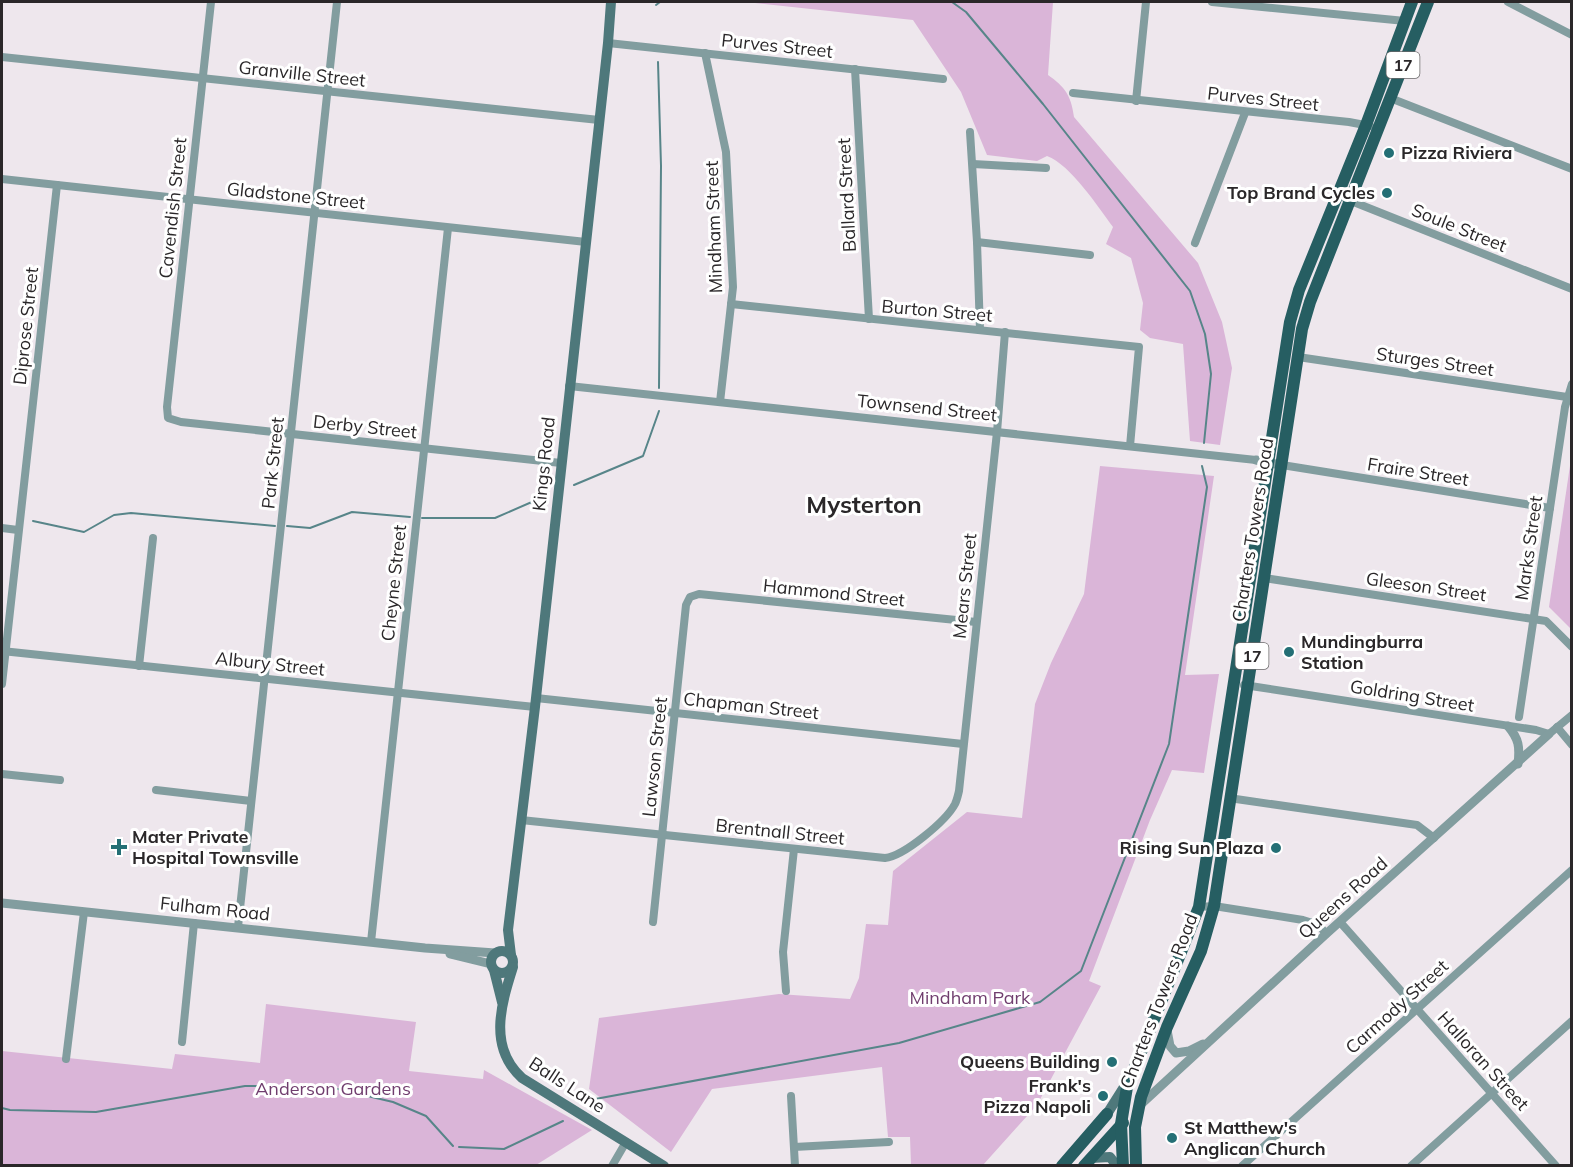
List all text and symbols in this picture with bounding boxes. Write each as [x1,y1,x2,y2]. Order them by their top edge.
street label: Purves Street [720,28,834,63]
road number: 17 [1386,52,1420,78]
street label: Granville Street [237,55,367,92]
street label: Purves Street [1206,81,1320,116]
street label: Cavendish Street [154,136,191,280]
street label: Ballard Street [832,137,861,253]
place label: Pizza Riviera [1401,141,1512,164]
marker: Pizza Riviera [1382,146,1396,160]
street label: Mindham Street [700,160,727,294]
street label: Gladstone Street [226,177,366,214]
place label: Top Brand Cycles [1227,181,1375,204]
marker: Top Brand Cycles [1380,186,1394,200]
street label: Soule Street [1408,198,1510,257]
street label: Diprose Street [8,266,43,386]
street label: Burton Street [881,294,993,327]
street label: Sturges Street [1375,342,1495,381]
street label: Townsend Street [856,389,998,426]
street label: Derby Street [312,410,418,443]
street label: Park Street [256,416,289,510]
street label: Kings Road [527,416,560,512]
street label: Charters Towers Road [1227,436,1278,624]
street label: Fraire Street [1366,452,1470,491]
district label: Mysterton [806,489,922,519]
street label: Marks Street [1510,494,1547,602]
street label: Cheyne Street [376,524,411,642]
street label: Mears Street [948,532,981,640]
street label: Gleeson Street [1364,567,1488,606]
street label: Hammond Street [762,574,906,611]
place label: Mundingburra Station [1301,630,1423,674]
road number: 17 [1236,643,1268,669]
marker: Mundingburra Station [1282,645,1296,659]
street label: Albury Street [214,646,326,681]
street label: Goldring Street [1348,674,1476,717]
street label: Chapman Street [682,687,820,724]
street label: Lawson Street [637,696,672,818]
street label: Brentnall Street [714,813,846,850]
place label: Mater Private Hospital Townsville [132,825,299,869]
place label: Rising Sun Plaza [1119,836,1264,859]
marker: Mater Private Hospital Townsville [110,838,128,856]
marker: Rising Sun Plaza [1269,841,1283,855]
street label: Queens Road [1293,852,1392,944]
street label: Fulham Road [159,891,271,926]
street label: Charters Towers Road [1114,910,1203,1092]
street label: Carmody Street [1341,954,1453,1059]
park label: Mindham Park [910,986,1031,1009]
street label: Halloran Street [1433,1006,1534,1115]
place label: Queens Building [960,1050,1100,1073]
street label: Balls Lane [525,1051,610,1118]
marker: Queens Building [1105,1055,1119,1069]
place label: Frank's Pizza Napoli [983,1074,1091,1118]
park label: Anderson Gardens [255,1077,411,1100]
marker: Frank's Pizza Napoli [1096,1089,1110,1103]
place label: St Matthew's Anglican Church [1184,1116,1326,1160]
marker: St Matthew's Anglican Church [1165,1131,1179,1145]

